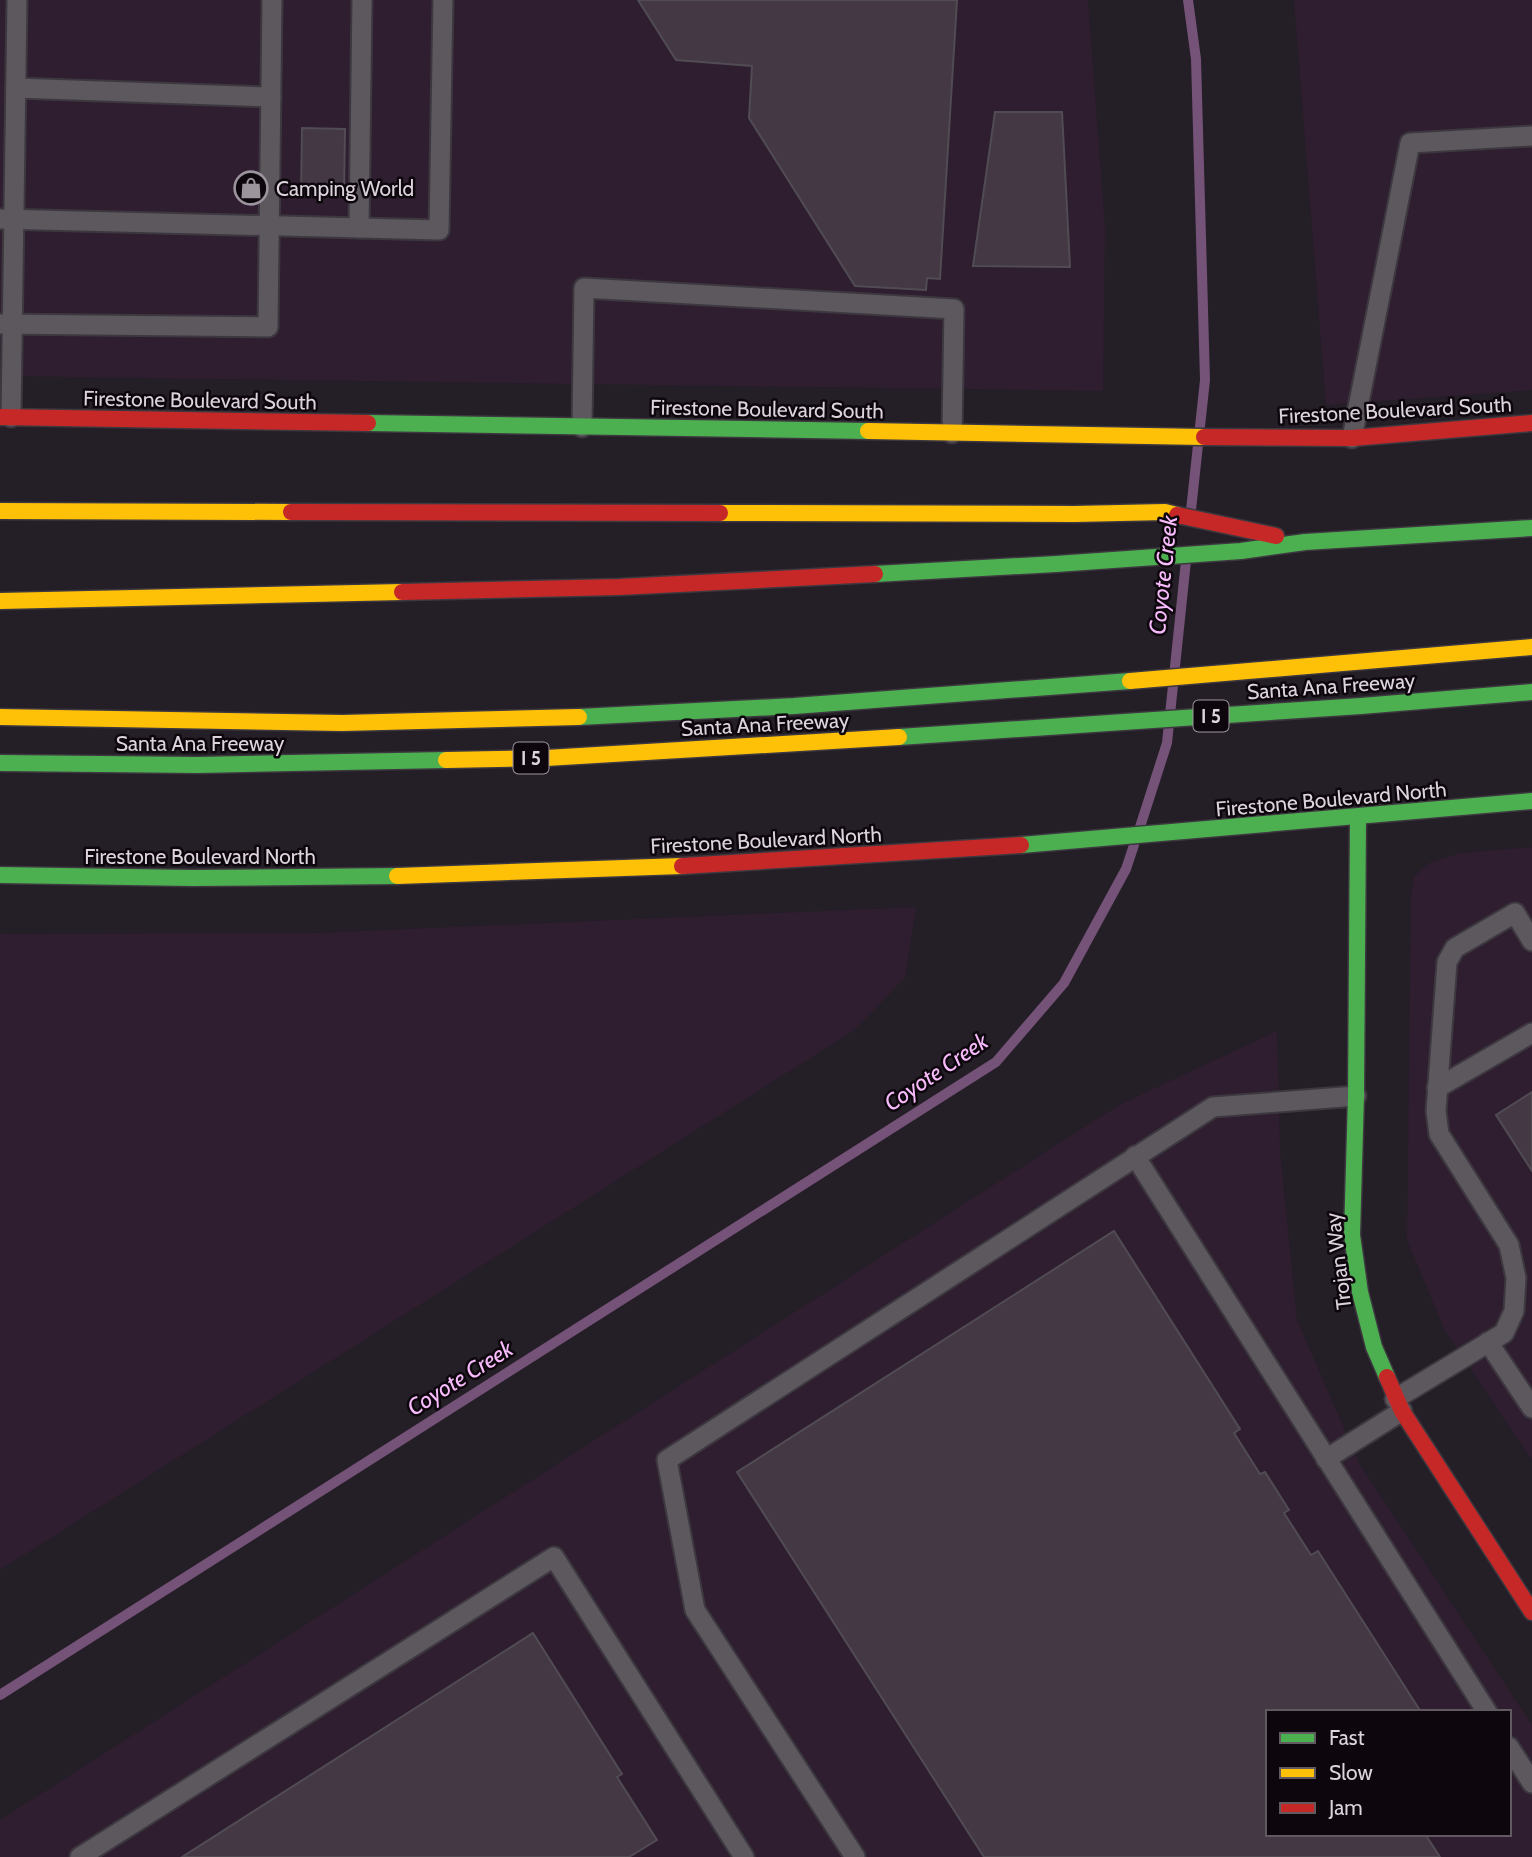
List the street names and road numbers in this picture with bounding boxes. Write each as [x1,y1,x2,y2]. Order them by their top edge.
street label: Firestone Boulevard South [83,385,317,415]
street label: Firestone Boulevard South [1278,391,1512,429]
street label: Firestone Boulevard South [650,394,884,424]
street label: Santa Ana Freeway [1246,668,1416,704]
road number: I 5 [1194,701,1228,732]
street label: Santa Ana Freeway [680,707,850,741]
street label: Santa Ana Freeway [116,731,285,756]
road number: I 5 [514,743,548,774]
street label: Firestone Boulevard North [1215,776,1447,822]
street label: Firestone Boulevard North [650,821,882,859]
street label: Firestone Boulevard North [84,844,316,869]
street label: Trojan Way [1320,1211,1357,1311]

